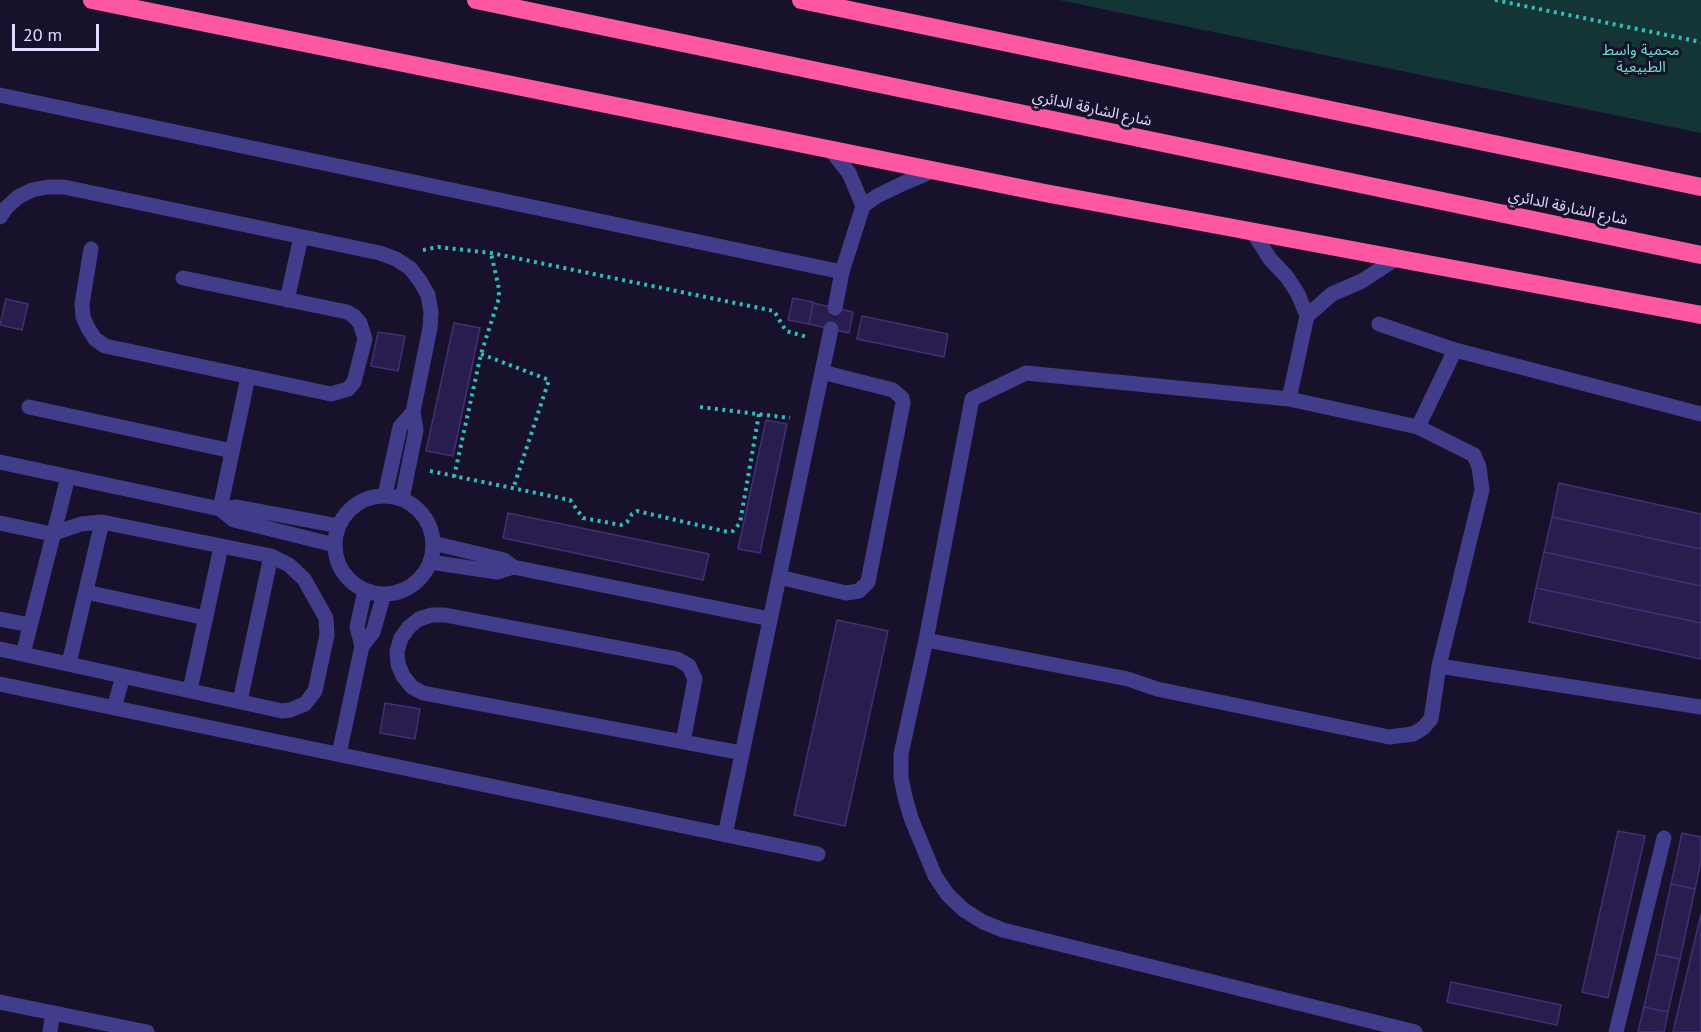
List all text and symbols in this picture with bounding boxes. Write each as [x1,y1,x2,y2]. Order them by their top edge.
scale bar [15,12,102,50]
text: 20 m [23,23,62,46]
park label: محمية واسط الطبيعية [1602,42,1680,77]
street label: شارع الشارقة الدائري [1031,88,1153,130]
street label: شارع الشارقة الدائري [1507,187,1629,229]

